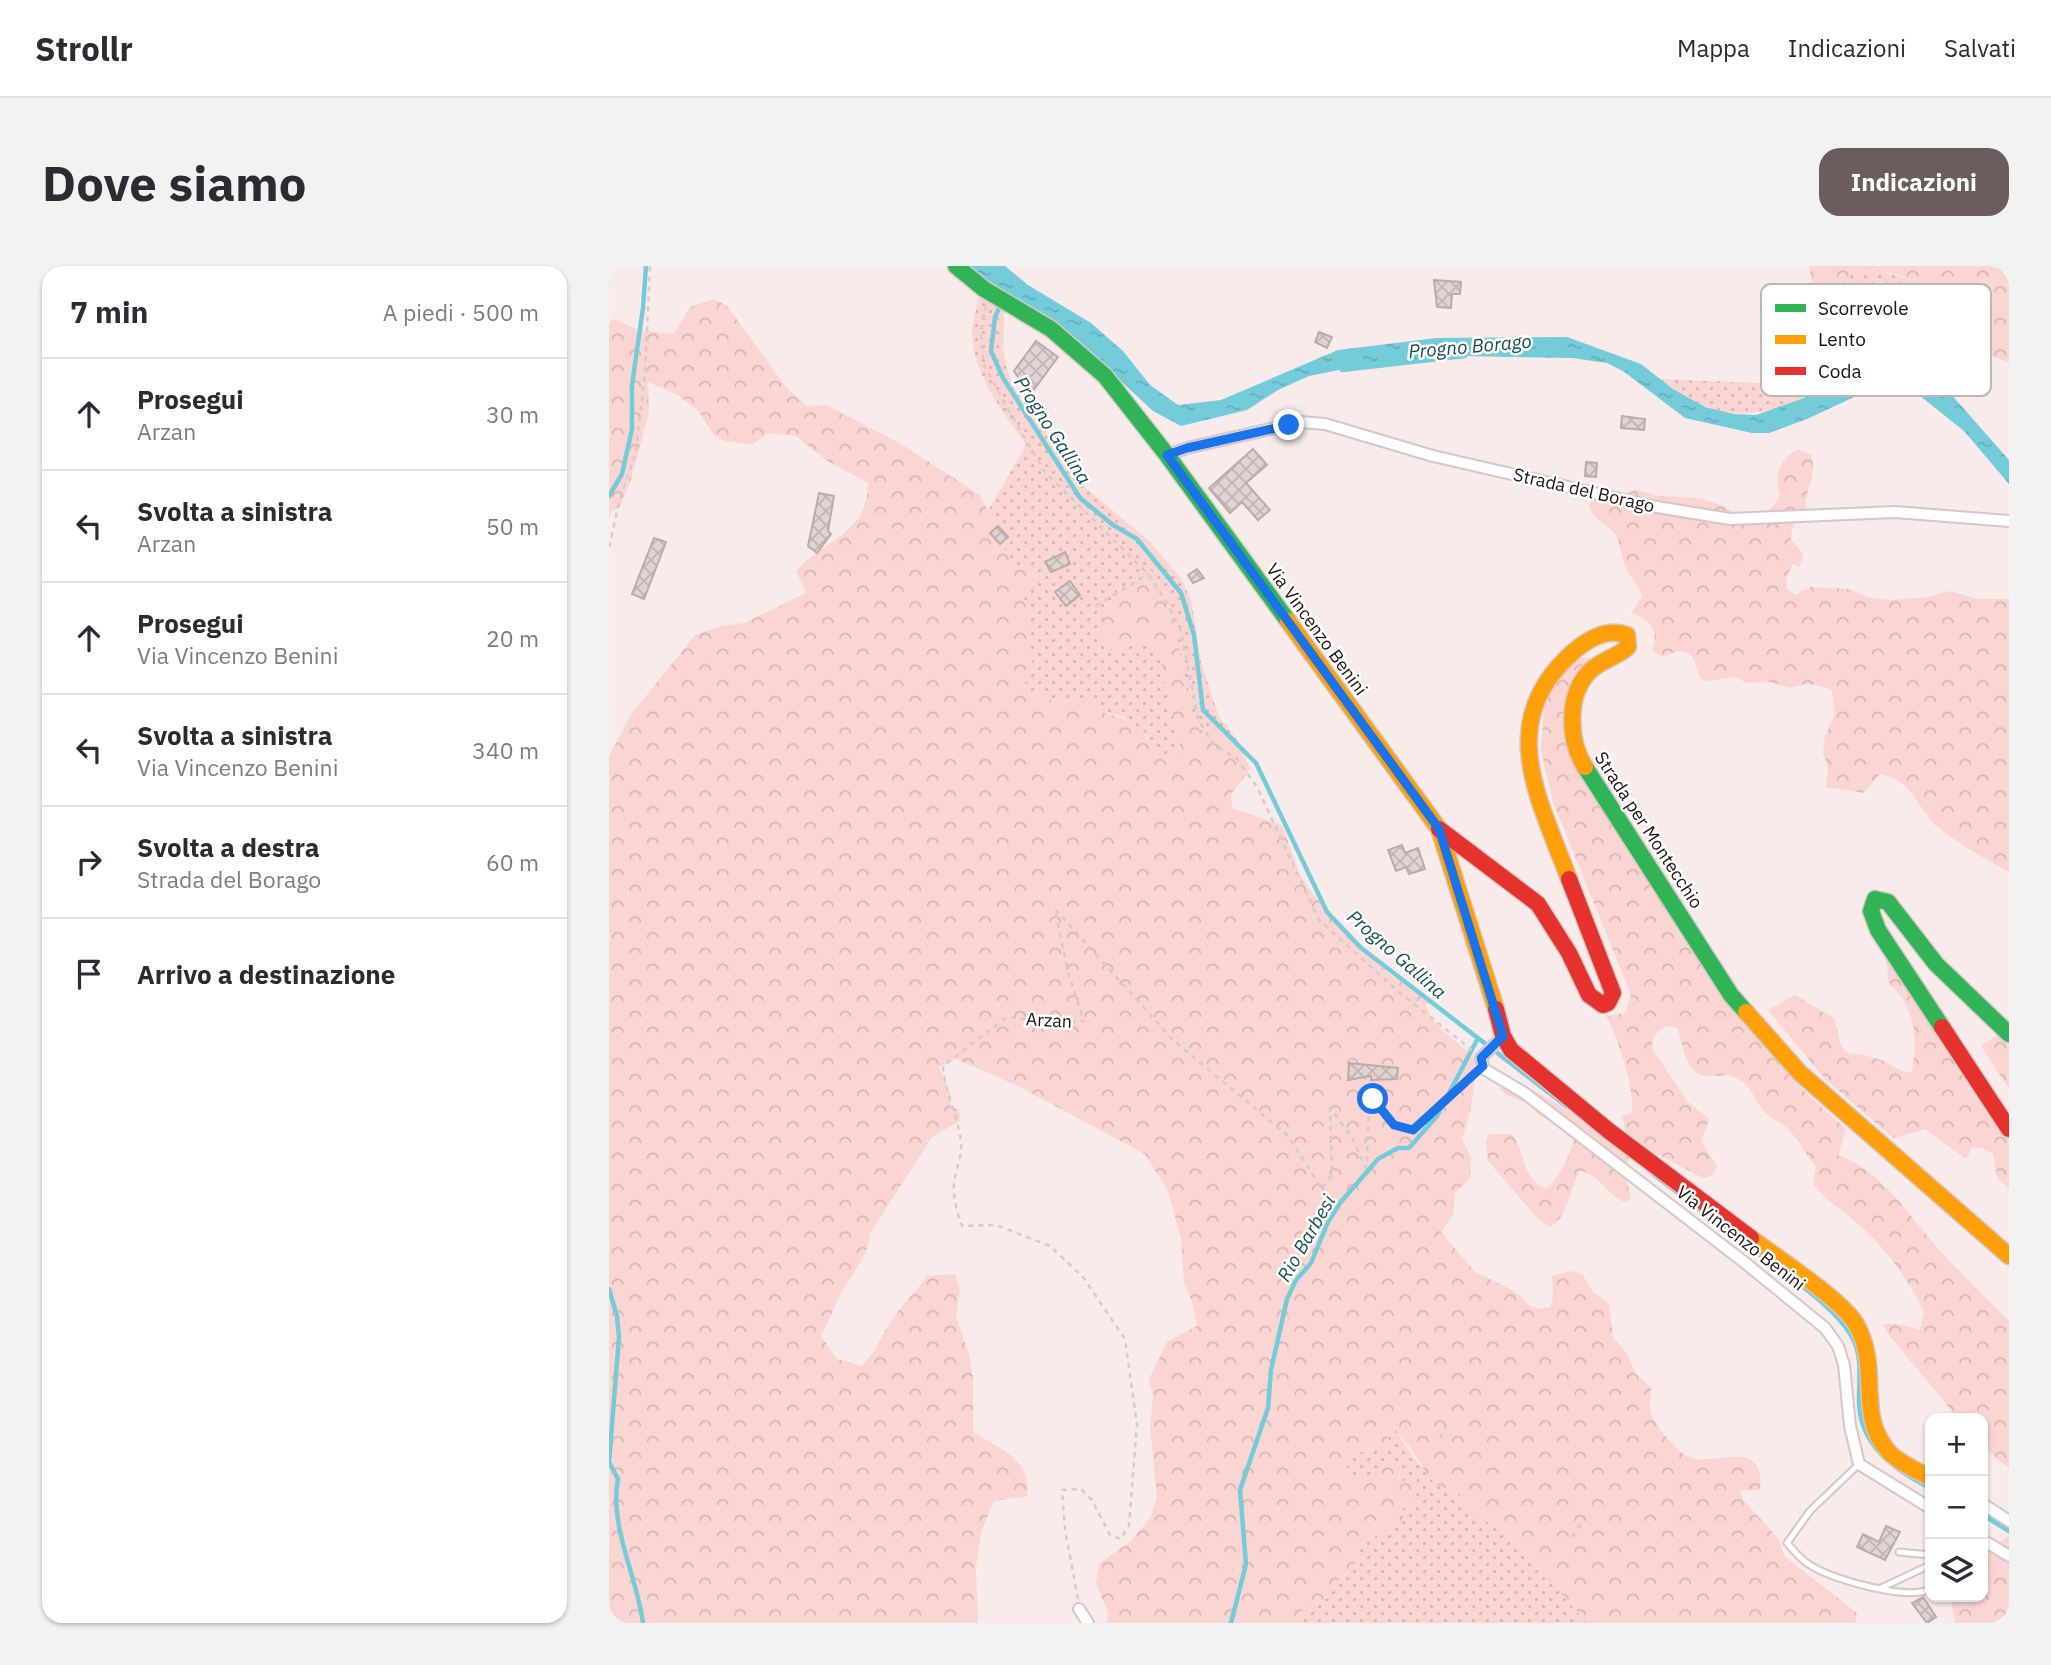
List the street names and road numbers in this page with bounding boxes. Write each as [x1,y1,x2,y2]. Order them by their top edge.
street label: Strada del Borago [1511,463,1657,517]
street label: Via Vincenzo Benini [1261,558,1373,700]
street label: Strada per Montecchio [1590,747,1708,913]
street label: Arzan [1025,1007,1073,1033]
street label: Via Vincenzo Benini [1672,1180,1810,1296]

